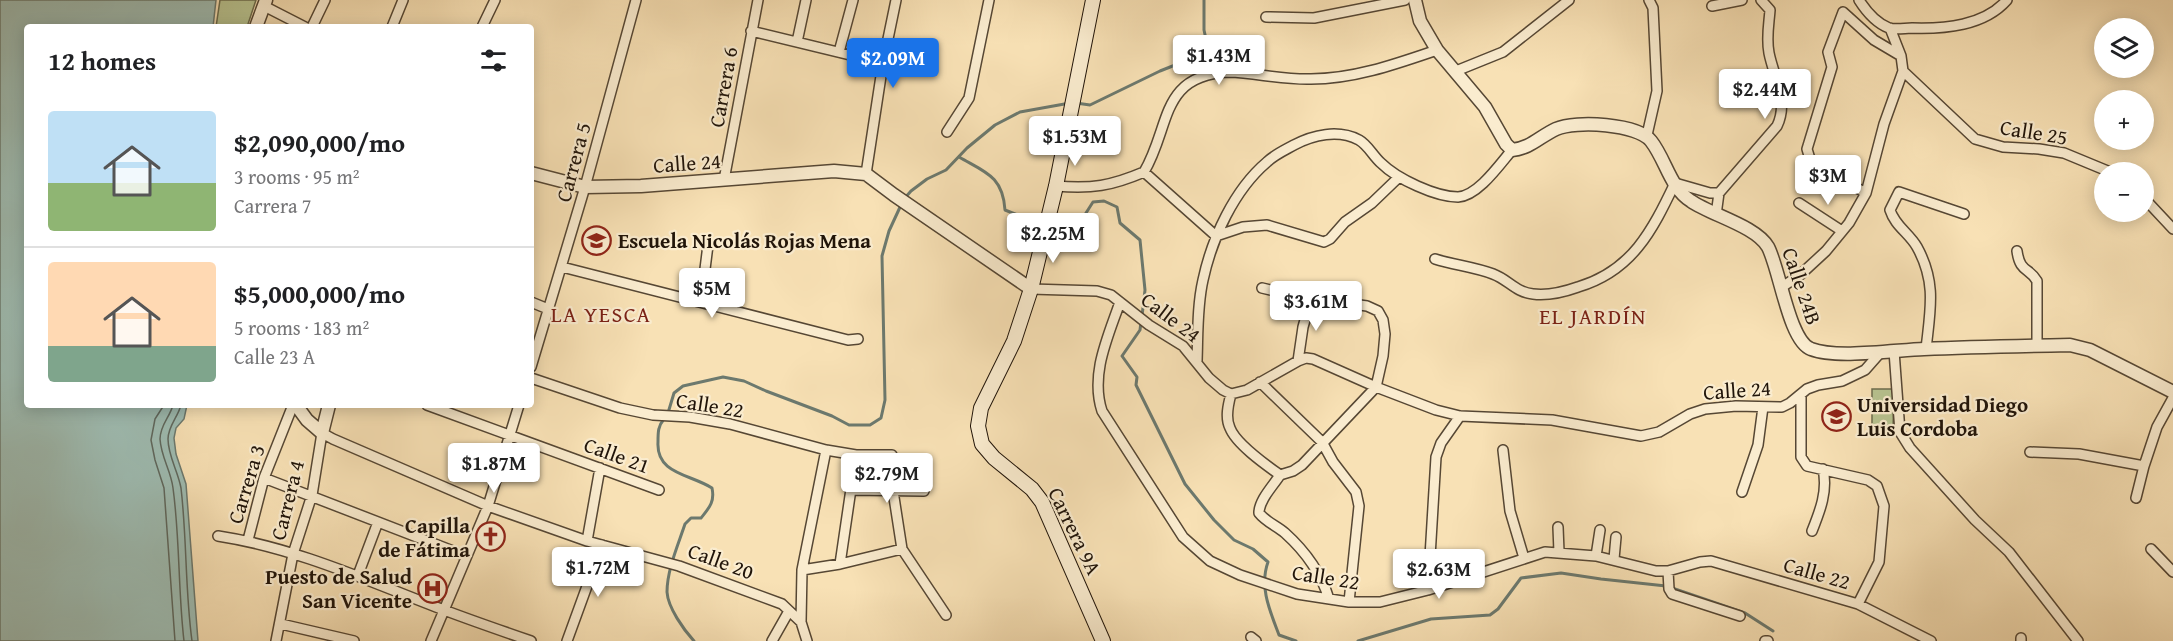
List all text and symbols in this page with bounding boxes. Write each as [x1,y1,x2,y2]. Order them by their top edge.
map controls [2094,18,2154,222]
button: layers [2094,18,2154,78]
pin: $1.43M [1170,35,1268,86]
pin: $2.09M [844,38,942,89]
text: $1.43M [1187,40,1251,69]
text: 12 homes [48,41,156,80]
text: $2.09M [861,43,925,72]
icon: filters [477,44,510,77]
street label: Carrera 6 [701,44,745,130]
pin: $2.44M [1716,69,1814,120]
text: $2.44M [1733,74,1797,103]
button: + [2094,90,2154,150]
street label: Calle 25 [1998,111,2070,153]
pin: $1.53M [1026,116,1124,167]
street label: Carrera 5 [548,119,598,205]
text: $1.53M [1043,121,1107,150]
text: $2,090,000/mo [234,123,405,162]
icon: home [96,135,168,207]
street label: Calle 24 [652,145,722,181]
pin: $3M [1799,155,1857,206]
text: $3M [1809,160,1847,189]
text: 3 rooms · 95 m² [234,162,360,191]
button: − [2094,162,2154,222]
text: Carrera 7 [234,191,311,220]
pin: $2.25M [1004,213,1102,264]
text: $2.25M [1021,218,1085,247]
school or university icon: Escuela Nicolás Rojas Mena [581,224,613,256]
place label: Escuela Nicolás Rojas Mena [618,225,871,256]
street label: Calle 24B [1774,243,1830,329]
pin: $5M [683,268,741,319]
text: $5M [693,273,731,302]
text: $5,000,000/mo [234,274,405,313]
pin: $3.61M [1267,281,1365,332]
street label: Calle 24 [1135,284,1207,350]
icon: home [96,286,168,358]
text: $3.61M [1284,286,1348,315]
district label: LA YESCA [551,298,651,330]
district label: EL JARDÍN [1539,300,1647,332]
text: 5 rooms · 183 m² [234,313,369,342]
text: Calle 23 A [234,342,315,371]
street label: Calle 24 [1702,372,1772,408]
street label: Calle 22 [674,384,746,426]
place label: Universidad Diego Luis Cordoba [1857,389,2028,444]
school or university icon: Universidad Diego Luis Cordoba [1820,400,1852,432]
street label: Calle 21 [580,429,654,481]
street label: Carrera 3 [219,441,273,527]
pin: $1.87M [445,443,543,494]
text: $1.87M [462,448,526,477]
pin: $2.79M [838,453,936,504]
street label: Carrera 4 [262,457,312,543]
text: $2.79M [855,458,919,487]
street label: Carrera 9A [1040,482,1110,580]
place label: Capilla de Fátima [378,510,470,565]
church icon: Capilla de Fátima [475,521,507,553]
street label: Calle 20 [684,535,758,587]
pin: $1.72M [549,547,647,598]
pin: $2.63M [1390,549,1488,600]
street label: Calle 22 [1780,549,1854,597]
text: $1.72M [566,552,630,581]
text: $2.63M [1407,554,1471,583]
street label: Calle 22 [1290,556,1362,598]
place label: Puesto de Salud San Vicente [265,561,412,616]
hospital icon: Puesto de Salud San Vicente [417,572,449,604]

